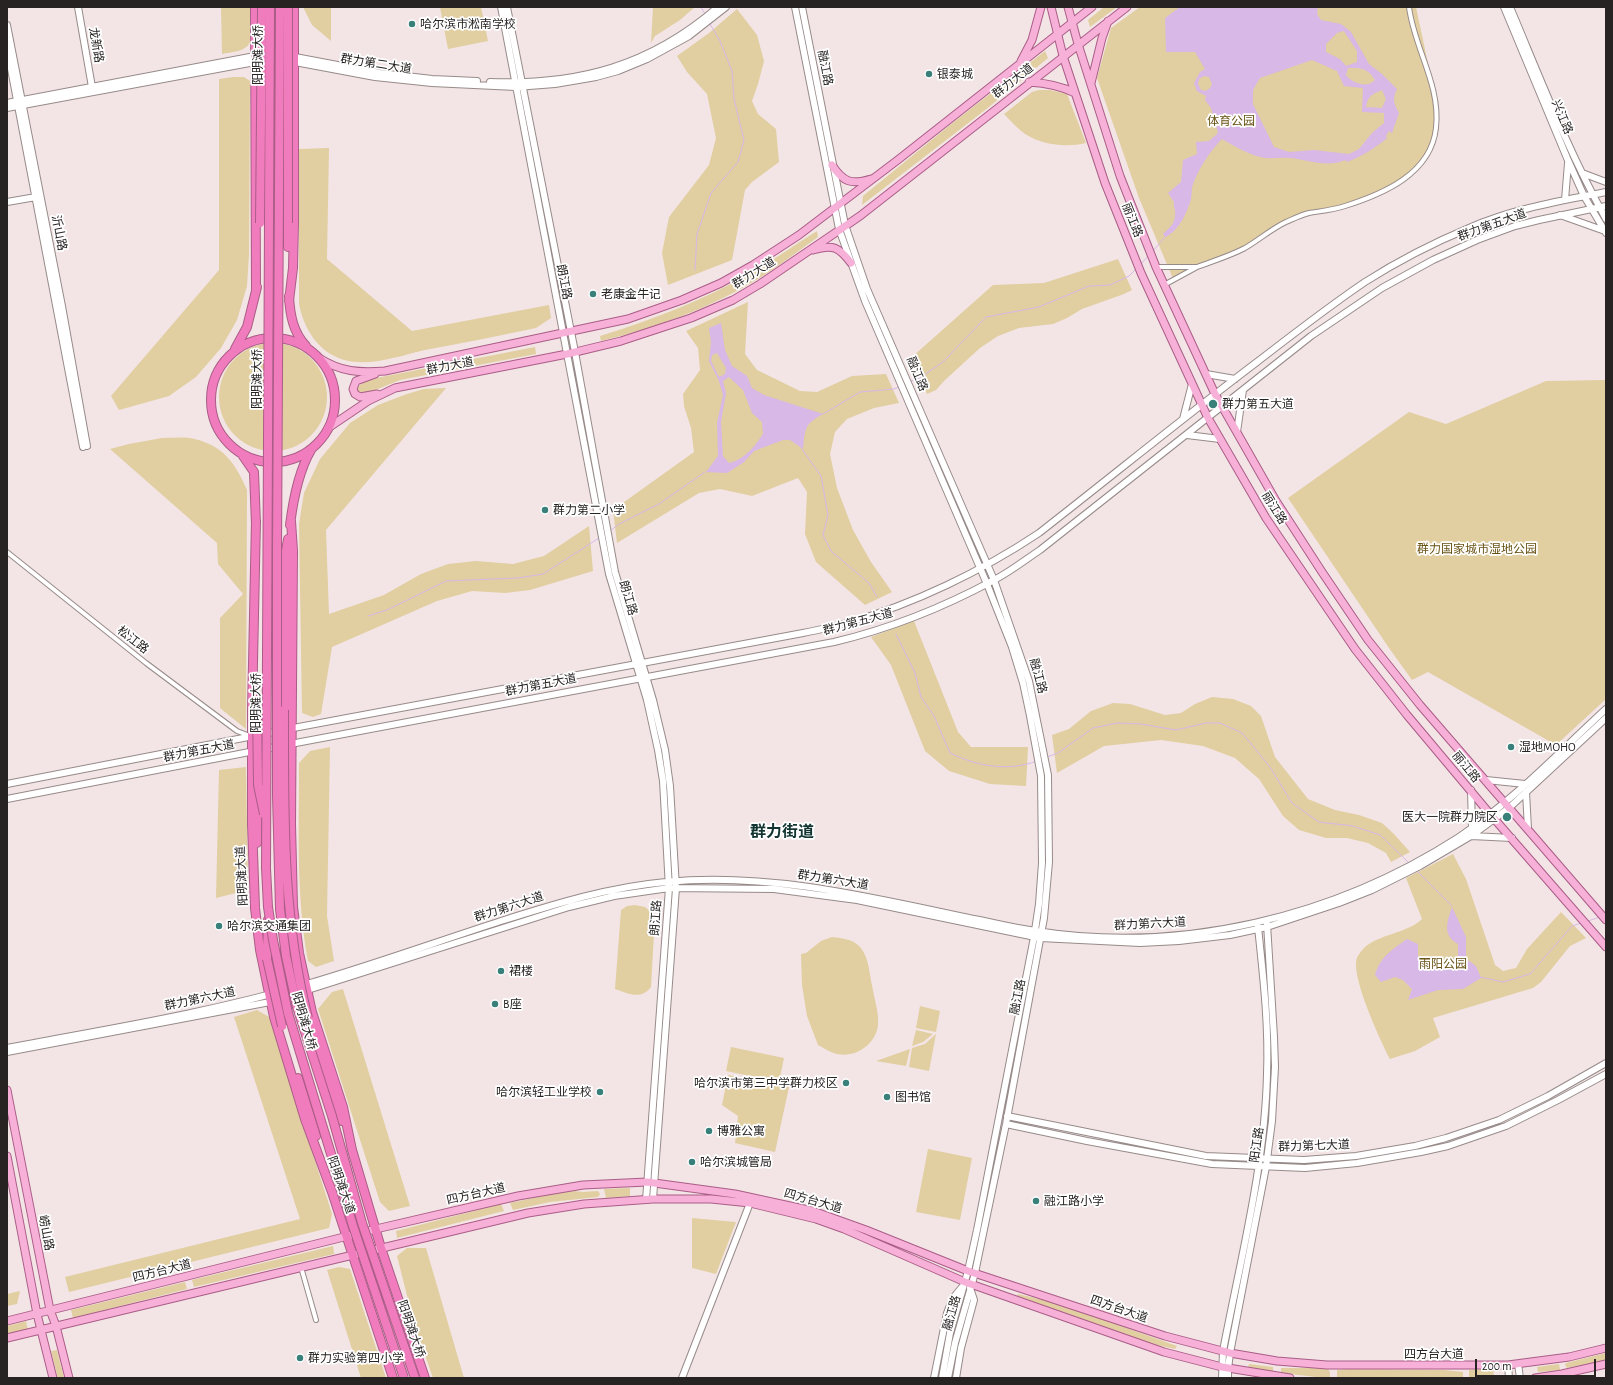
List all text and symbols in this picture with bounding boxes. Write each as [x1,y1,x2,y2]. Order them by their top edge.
place label: 哈尔滨市淞南学校 [420,17,516,31]
marker: 哈尔滨市淞南学校 [407,19,417,29]
street label: 阳明滩大桥 [251,25,265,85]
street label: 龙新路 [86,26,106,64]
street label: 融江路 [814,49,836,87]
street label: 群力第二大道 [339,51,413,77]
street label: 群力大道 [990,61,1036,101]
place label: 银泰城 [937,67,973,81]
marker: 银泰城 [924,69,934,79]
street label: 兴江路 [1548,98,1576,136]
park label: 体育公园 [1207,114,1255,128]
street label: 丽江路 [1119,201,1145,239]
street label: 群力第五大道 [1456,206,1528,244]
street label: 沂山路 [48,214,70,252]
street label: 群力大道 [730,254,778,292]
street label: 朗江路 [553,263,575,301]
place label: 老康金牛记 [601,287,661,301]
marker: 老康金牛记 [588,289,598,299]
street label: 阳明滩大桥 [250,349,264,409]
street label: 群力大道 [425,354,475,378]
street label: 融江路 [903,355,931,393]
place label: 群力第五大道 [1222,397,1294,411]
marker: 群力第五大道 [1207,398,1219,410]
street label: 丽江路 [1258,489,1290,527]
place label: 群力第二小学 [553,503,625,517]
marker: 群力第二小学 [540,505,550,515]
park label: 群力国家城市湿地公园 [1417,542,1537,556]
street label: 朗江路 [616,579,640,617]
street label: 群力第五大道 [821,606,895,638]
street label: 松江路 [114,623,152,657]
street label: 融江路 [1026,657,1050,695]
street label: 群力第五大道 [504,671,578,699]
street label: 阳明滩大桥 [249,673,263,733]
street label: 群力第五大道 [162,737,236,765]
place label: 湿地MOHO [1519,740,1576,754]
marker: 湿地MOHO [1506,742,1516,752]
street label: 丽江路 [1449,749,1483,785]
place label: 医大一院群力院区 [1402,810,1498,824]
marker: 医大一院群力院区 [1501,811,1513,823]
district label: 群力街道 [750,822,814,842]
street label: 阳明滩大道 [233,846,251,906]
street label: 群力第六大道 [796,867,870,893]
street label: 群力第六大道 [473,889,545,925]
street label: 朗江路 [648,900,664,936]
street label: 群力第六大道 [1114,915,1186,933]
place label: 哈尔滨交通集团 [227,919,311,933]
marker: 哈尔滨交通集团 [214,921,224,931]
park label: 雨阳公园 [1419,957,1467,971]
place label: 裙楼 [509,964,533,978]
marker: 裙楼 [496,966,506,976]
street label: 融江路 [1007,978,1029,1016]
street label: 群力第六大道 [163,984,237,1014]
street label: 阳明滩大桥 [289,990,319,1052]
place label: B座 [503,997,521,1011]
marker: B座 [490,999,500,1009]
place label: 哈尔滨市第三中学群力校区 [694,1076,838,1090]
marker: 哈尔滨市第三中学群力校区 [841,1078,851,1088]
place label: 哈尔滨轻工业学校 [496,1085,592,1099]
marker: 哈尔滨轻工业学校 [595,1087,605,1097]
place label: 图书馆 [895,1090,931,1104]
marker: 图书馆 [882,1092,892,1102]
place label: 博雅公寓 [717,1124,765,1138]
marker: 博雅公寓 [704,1126,714,1136]
street label: 阳江路 [1247,1126,1267,1164]
street label: 群力第七大道 [1278,1138,1350,1154]
street label: 阳明滩大道 [324,1154,358,1216]
place label: 哈尔滨城管局 [700,1155,772,1169]
marker: 哈尔滨城管局 [687,1157,697,1167]
street label: 四方台大道 [445,1180,507,1208]
street label: 四方台大道 [782,1186,844,1216]
place label: 融江路小学 [1044,1194,1104,1208]
marker: 融江路小学 [1031,1196,1041,1206]
street label: 崂山路 [35,1214,57,1252]
street label: 四方台大道 [131,1257,193,1285]
street label: 四方台大道 [1088,1292,1150,1326]
street label: 融江路 [940,1294,964,1332]
street label: 阳明滩大桥 [394,1298,428,1360]
street label: 四方台大道 [1404,1347,1464,1361]
place label: 群力实验第四小学 [308,1351,404,1365]
scale bar [1477,1351,1598,1377]
marker: 群力实验第四小学 [295,1353,305,1363]
text: 200 m [1482,1360,1512,1372]

